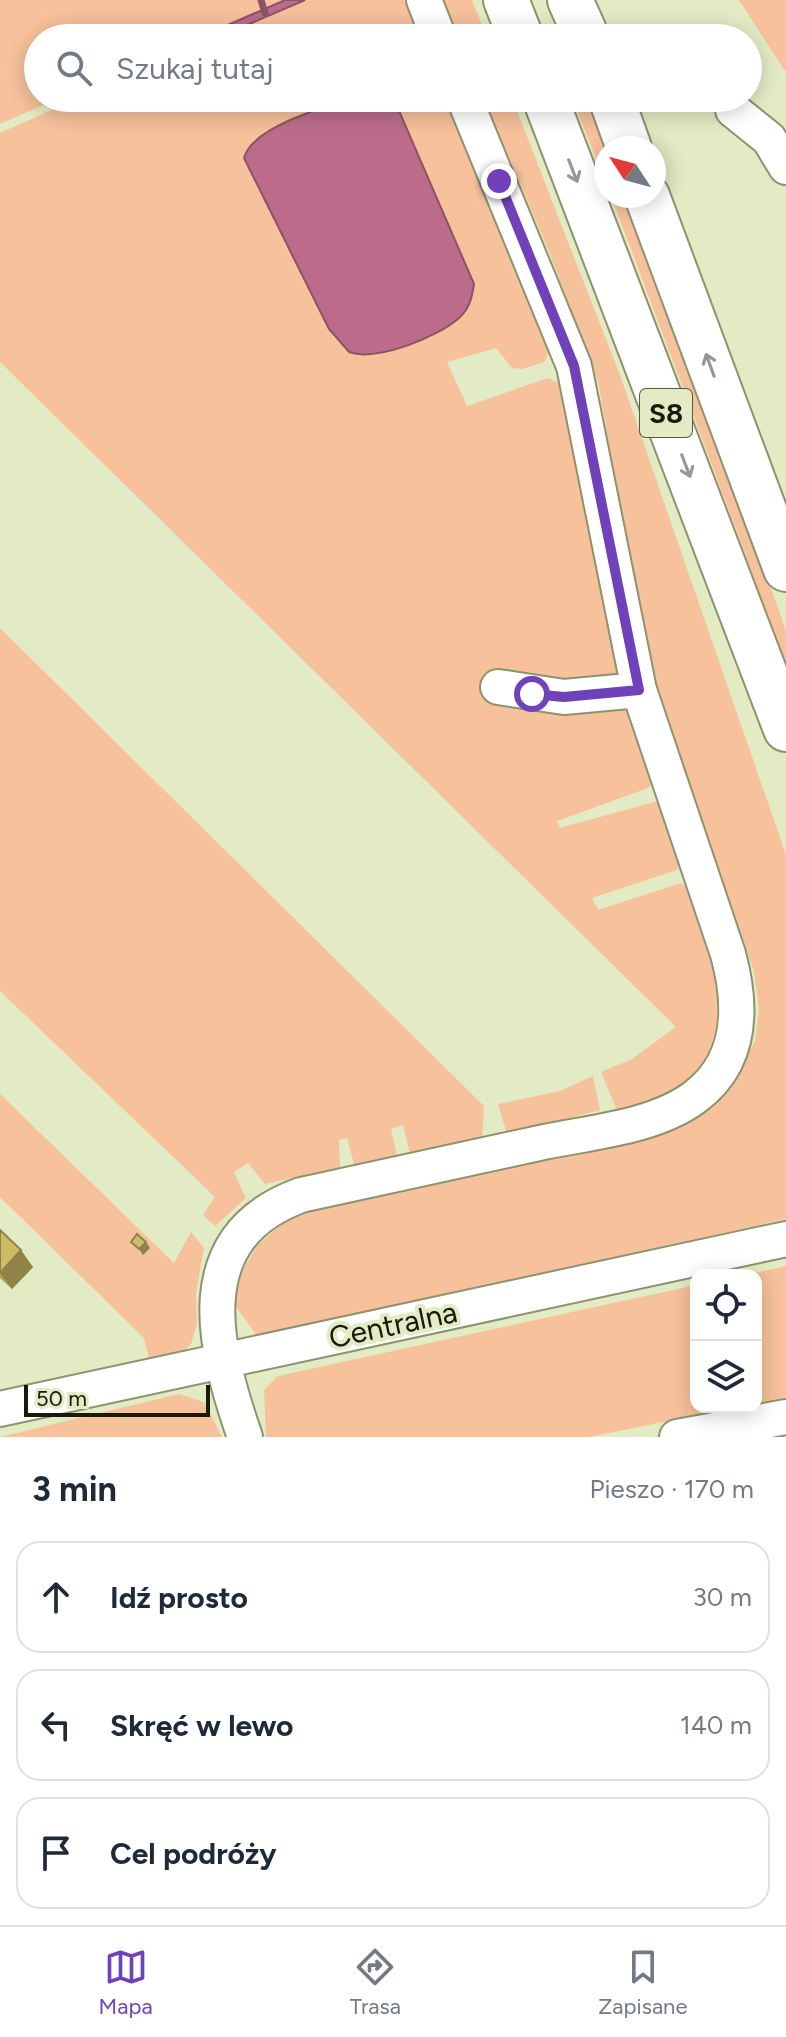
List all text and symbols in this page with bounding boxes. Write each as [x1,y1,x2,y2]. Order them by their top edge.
search box [24,24,762,112]
icon: search [52,46,96,90]
text: Szukaj tutaj [116,50,274,87]
north arrow [594,136,666,208]
one-way arrow [567,158,581,183]
route end [481,163,517,199]
one-way arrow [702,353,716,378]
road number: S8 [640,389,692,437]
one-way arrow [680,453,694,478]
route start [514,676,550,712]
map controls [690,1269,762,1413]
button: locate [690,1269,762,1341]
street label: Centralna [325,1293,460,1356]
button: layers [690,1341,762,1413]
scale bar [24,1381,210,1417]
text: 50 m [36,1385,87,1412]
text: 3 min [32,1469,117,1510]
text: Pieszo · 170 m [589,1473,754,1505]
icon: ahead [34,1575,78,1619]
text: Idź prosto [110,1579,248,1616]
text: 30 m [693,1581,752,1613]
icon: left [34,1703,78,1747]
text: Skręć w lewo [110,1707,293,1744]
text: 140 m [680,1709,752,1741]
icon: arrive [34,1831,78,1875]
text: Cel podróży [110,1835,277,1872]
tab: Mapa [99,1945,153,2020]
tab: Trasa [350,1945,401,2020]
tab: Zapisane [598,1945,687,2020]

